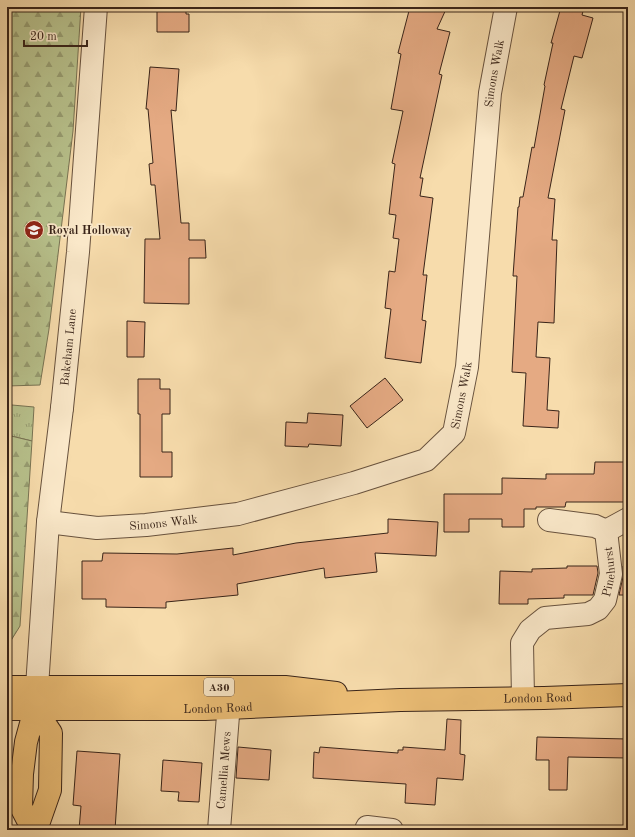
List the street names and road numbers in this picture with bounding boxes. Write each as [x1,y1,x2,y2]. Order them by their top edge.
street label: Simons Walk [484,39,507,108]
street label: Bakeham Lane [59,308,79,387]
street label: Simons Walk [450,361,474,430]
street label: Simons Walk [129,514,198,533]
street label: Pinehurst [601,546,618,598]
road number: A30 [204,678,234,696]
street label: London Road [503,692,573,706]
street label: London Road [183,702,253,716]
street label: Camellia Mews [216,731,234,810]

